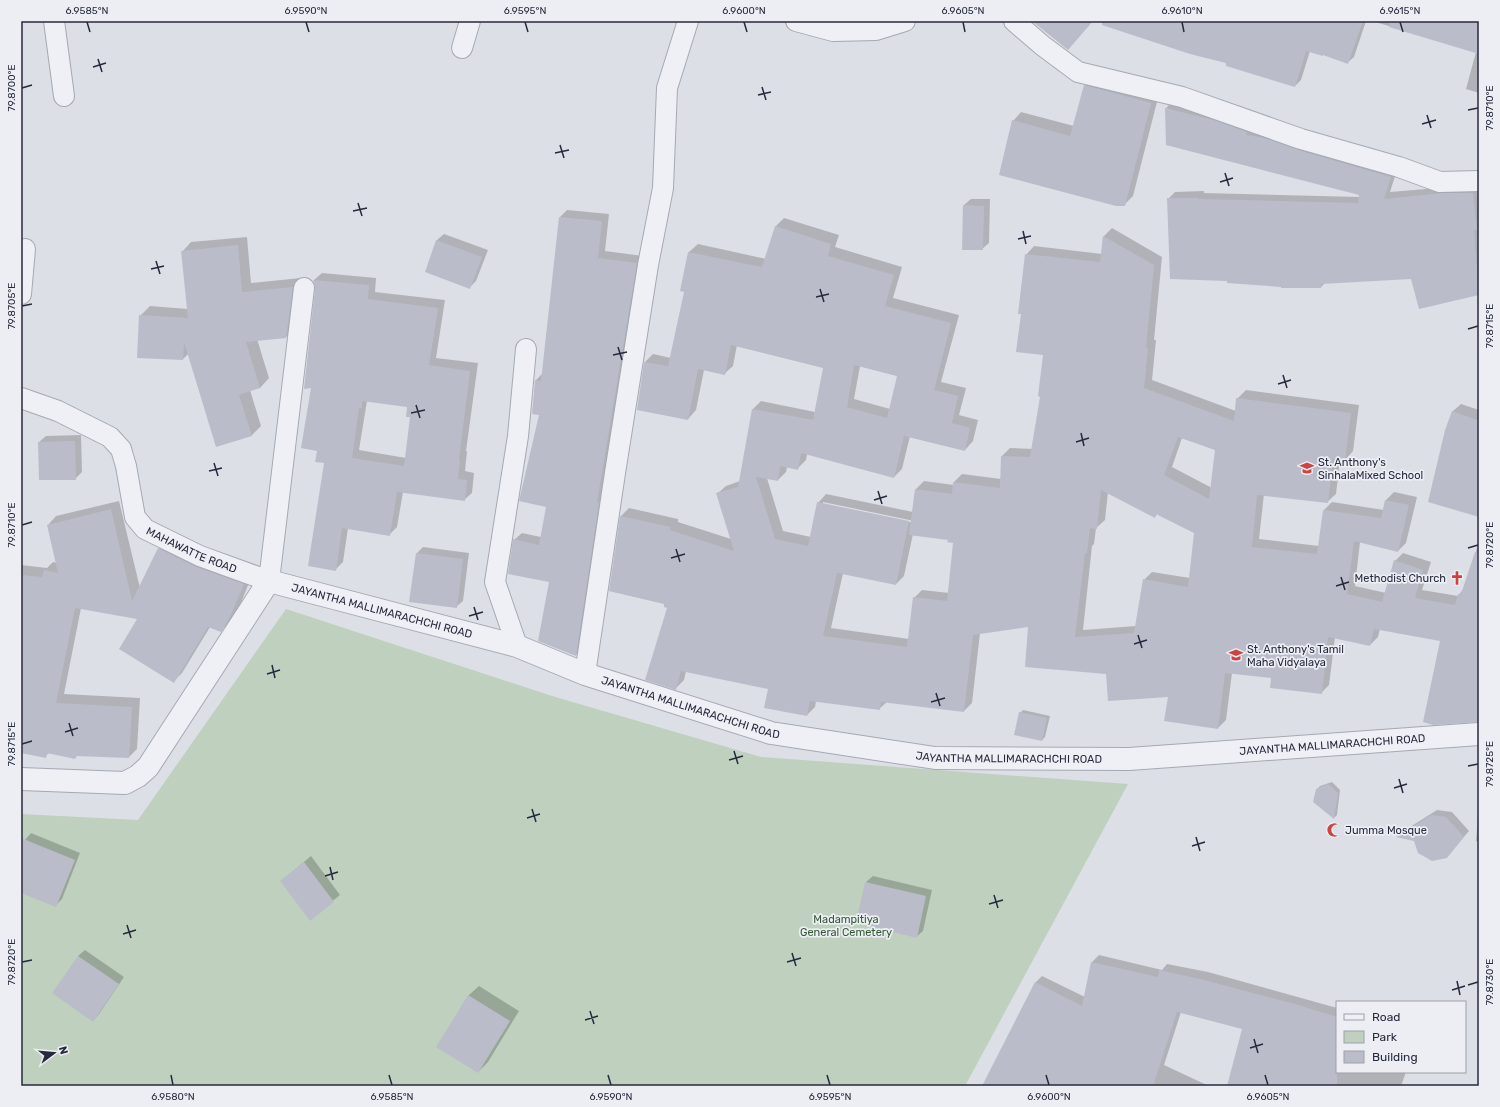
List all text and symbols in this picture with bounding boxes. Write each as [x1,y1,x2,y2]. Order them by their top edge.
text: 6.9585°N [65,5,109,17]
text: 6.9590°N [284,5,328,17]
text: 6.9595°N [504,5,546,17]
text: 6.9600°N [722,5,766,17]
text: 6.9605°N [941,5,985,17]
text: 6.9610°N [1161,5,1203,17]
text: 6.9615°N [1380,5,1420,17]
text: 79.8700°E [6,65,18,111]
text: 79.8710°E [1484,86,1496,130]
text: 79.8705°E [6,283,18,329]
text: 79.8715°E [1484,304,1496,348]
place label: St. Anthony's SinhalaMixed School [1318,456,1423,482]
school or university icon: St. Anthony's SinhalaMixed School [1299,460,1315,476]
text: 79.8710°E [6,503,18,547]
text: 79.8720°E [1484,522,1496,568]
street label: MAHAWATTE ROAD [144,524,239,575]
church icon: Methodist Church [1449,570,1465,586]
place label: Methodist Church [1355,572,1446,585]
street label: JAYANTHA MALLIMARACHCHI ROAD [290,581,474,641]
place label: St. Anthony's Tamil Maha Vidyalaya [1247,643,1344,669]
school or university icon: St. Anthony's Tamil Maha Vidyalaya [1228,647,1244,663]
street label: JAYANTHA MALLIMARACHCHI ROAD [600,673,781,741]
text: 79.8715°E [6,722,18,766]
street label: JAYANTHA MALLIMARACHCHI ROAD [1239,731,1426,758]
text: 79.8725°E [1484,741,1496,787]
street label: JAYANTHA MALLIMARACHCHI ROAD [915,749,1102,765]
mosque icon: Jumma Mosque [1326,822,1342,838]
place label: Jumma Mosque [1345,824,1427,837]
park label: Madampitiya General Cemetery [800,913,892,939]
text: 79.8720°E [6,939,18,985]
text: 79.8730°E [1484,959,1496,1005]
legend [1336,1001,1466,1073]
text: Road [1372,1010,1400,1024]
text: Park [1372,1030,1398,1044]
north arrow [34,1033,74,1073]
text: N [56,1045,70,1056]
text: Building [1372,1050,1418,1064]
text: 6.9580°N [151,1091,195,1103]
text: 6.9585°N [370,1091,414,1103]
text: 6.9590°N [589,1091,633,1103]
text: 6.9595°N [809,1091,851,1103]
text: 6.9600°N [1027,1091,1071,1103]
text: 6.9605°N [1246,1091,1290,1103]

